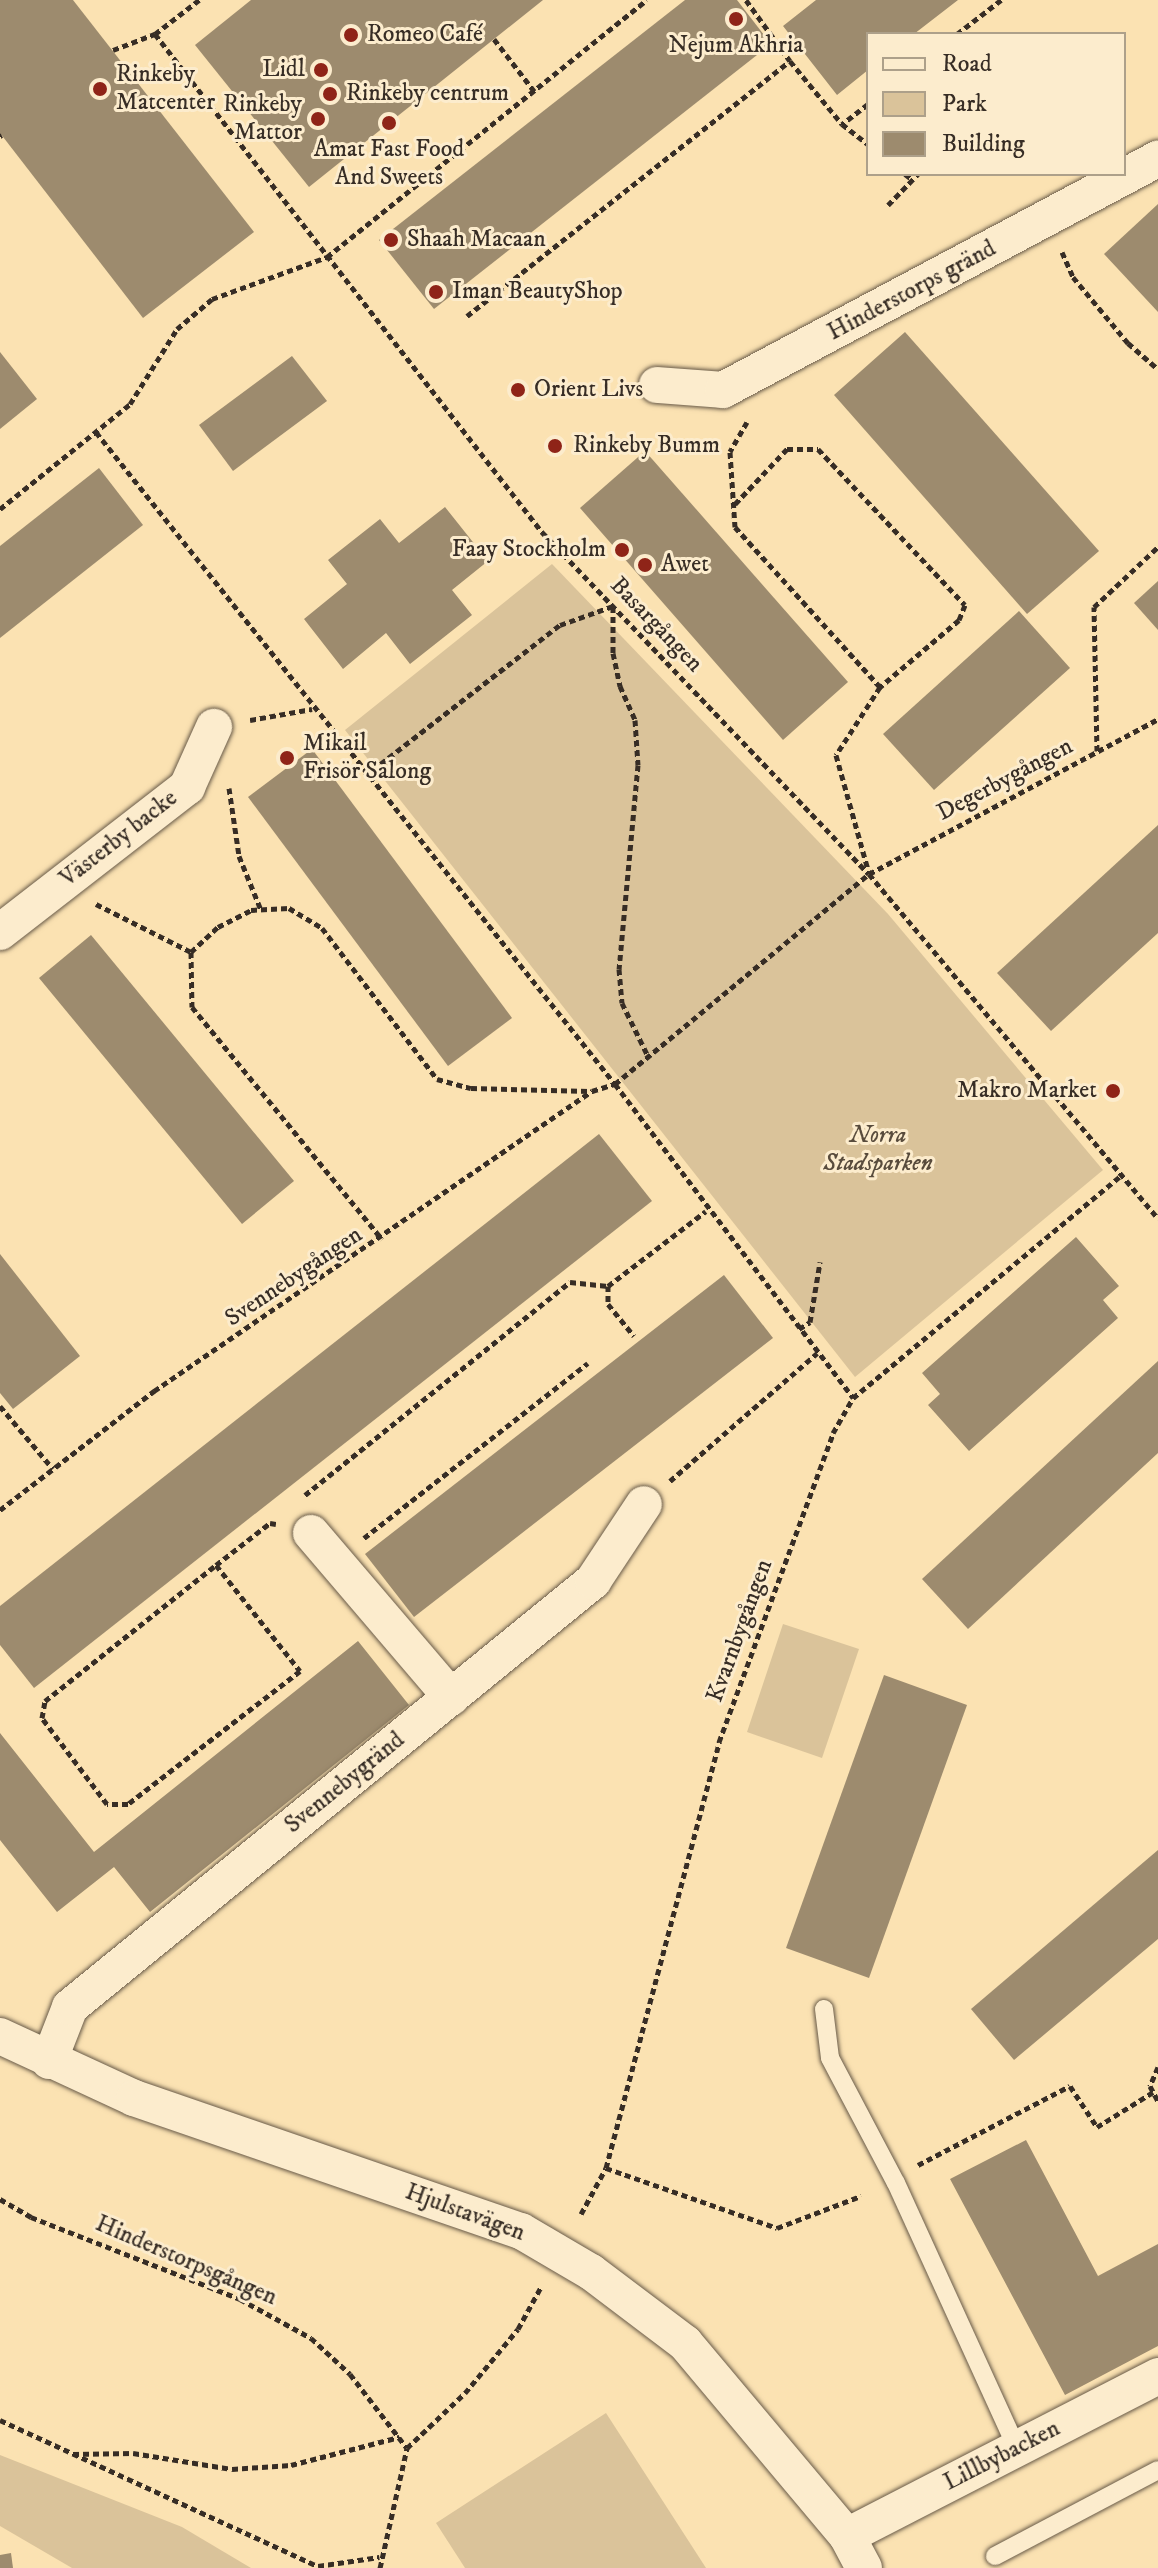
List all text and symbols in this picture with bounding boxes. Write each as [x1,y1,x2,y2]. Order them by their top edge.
marker: Nejum Akhria [727,10,745,28]
place label: Romeo Café [367,21,483,49]
marker: Romeo Café [342,26,360,44]
place label: Nejum Akhria [669,32,803,60]
legend [866,32,1126,176]
text: Road [942,49,992,79]
place label: Lidl [262,56,305,84]
place label: Rinkeby Matcenter [116,61,215,117]
marker: Lidl [312,61,330,79]
marker: Rinkeby Matcenter [91,80,109,98]
place label: Rinkeby centrum [346,80,509,108]
marker: Rinkeby centrum [321,85,339,103]
text: Park [942,89,987,119]
place label: Rinkeby Mattor [223,91,302,147]
marker: Rinkeby Mattor [309,110,327,128]
marker: Amat Fast Food And Sweets [380,114,398,132]
text: Building [942,129,1025,159]
place label: Amat Fast Food And Sweets [314,136,464,192]
place label: Shaah Macaan [407,226,546,254]
marker: Shaah Macaan [382,231,400,249]
street label: Hinderstorps gränd [823,235,1001,347]
place label: Iman BeautyShop [452,278,623,306]
marker: Iman BeautyShop [427,283,445,301]
place label: Orient Livs [534,376,643,404]
marker: Orient Livs [509,381,527,399]
place label: Rinkeby Bumm [573,432,720,460]
marker: Rinkeby Bumm [544,435,566,457]
place label: Faay Stockholm [452,536,606,564]
marker: Faay Stockholm [613,541,631,559]
place label: Awet [661,551,709,579]
marker: Awet [636,556,654,574]
street label: Basargången [604,571,708,679]
place label: Mikail Frisör Salong [303,730,431,786]
street label: Degerbygången [932,732,1078,828]
marker: Mikail Frisör Salong [278,749,296,767]
street label: Västerby backe [55,784,183,894]
place label: Makro Market [957,1077,1097,1105]
marker: Makro Market [1104,1082,1122,1100]
park label: Norra Stadsparken [823,1122,933,1178]
street label: Svennebygången [220,1221,368,1333]
street label: Kvarnbygången [701,1556,779,1706]
street label: Svennebygränd [279,1726,411,1840]
street label: Hjulstavägen [401,2178,529,2248]
street label: Hinderstorpsgången [91,2210,281,2312]
street label: Lillbybacken [939,2414,1065,2498]

